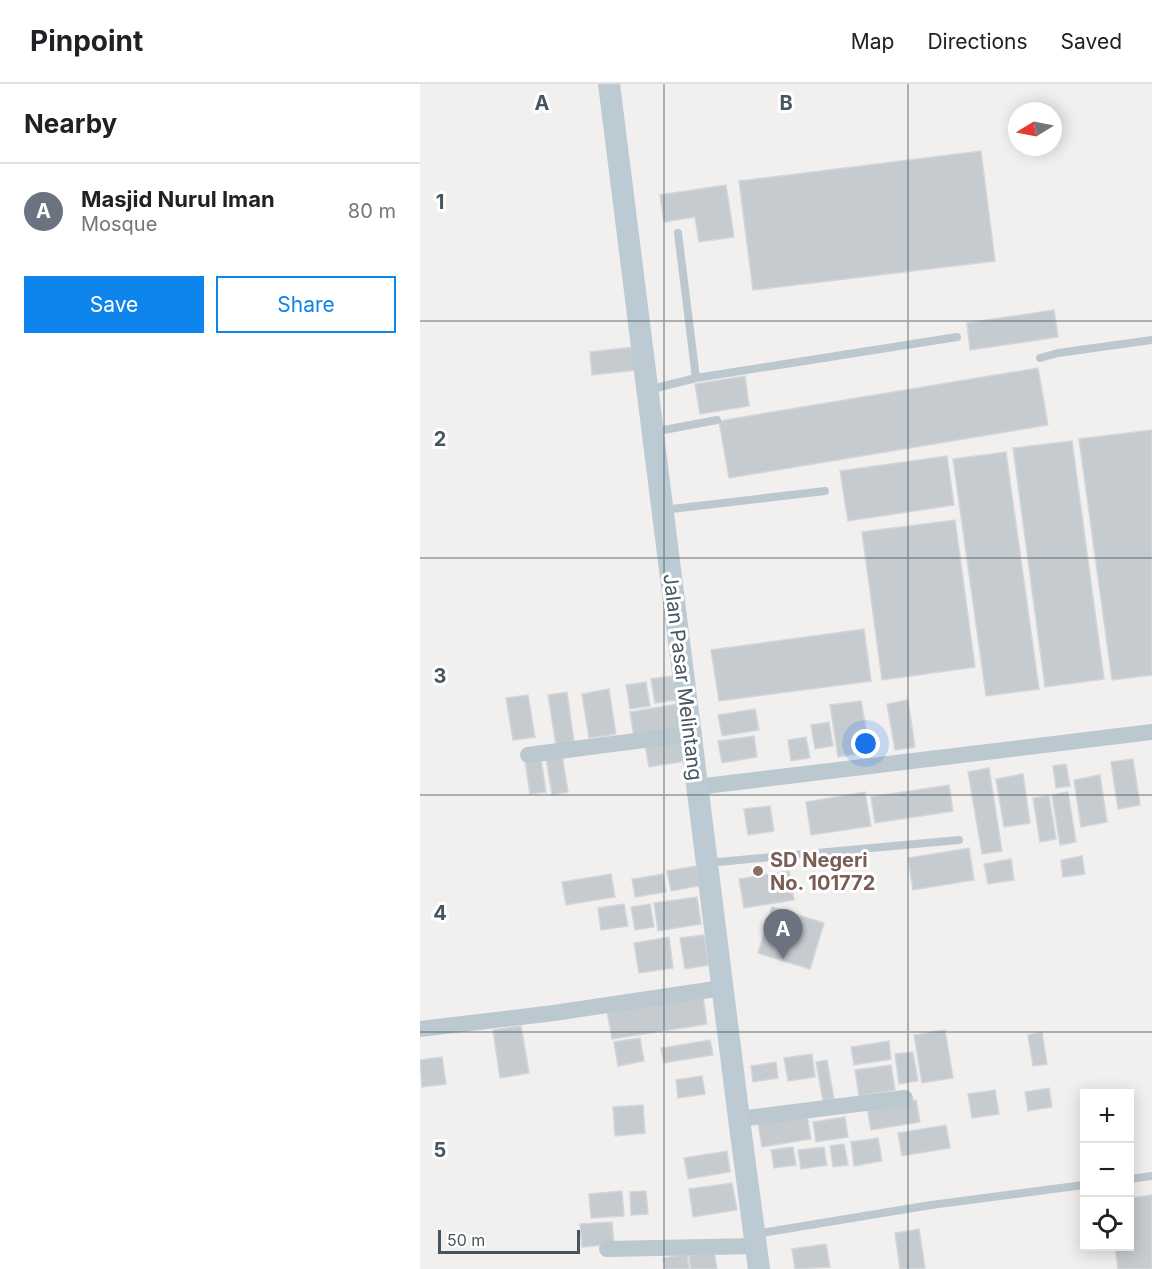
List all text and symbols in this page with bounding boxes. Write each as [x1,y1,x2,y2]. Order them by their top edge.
text: Pinpoint [30,24,143,58]
text: Map [851,29,894,54]
text: Directions [927,29,1028,54]
text: Saved [1061,29,1122,54]
text: A [535,91,550,115]
text: B [779,91,793,115]
north arrow [1008,102,1062,156]
text: Nearby [24,108,117,139]
text: Masjid Nurul Iman [81,186,275,212]
text: 1 [436,190,444,214]
text: A [36,199,51,223]
text: 80 m [348,199,396,223]
text: Mosque [81,212,157,236]
button: Save [24,276,204,333]
button: Share [216,276,396,333]
text: 2 [434,427,446,451]
street label: Jalan Pasar Melintang [658,572,708,782]
text: 3 [434,664,446,688]
your location [851,729,880,758]
place label: SD Negeri No. 101772 [770,848,875,895]
marker: SD Negeri No. 101772 [751,864,765,878]
text: 4 [433,901,447,925]
pin: A [764,910,802,959]
map controls [1080,1089,1134,1251]
button: + [1080,1089,1134,1143]
text: 5 [434,1138,446,1162]
button: − [1080,1143,1134,1197]
button: locate [1080,1197,1134,1251]
scale bar [438,1227,580,1254]
text: 50 m [447,1230,485,1250]

